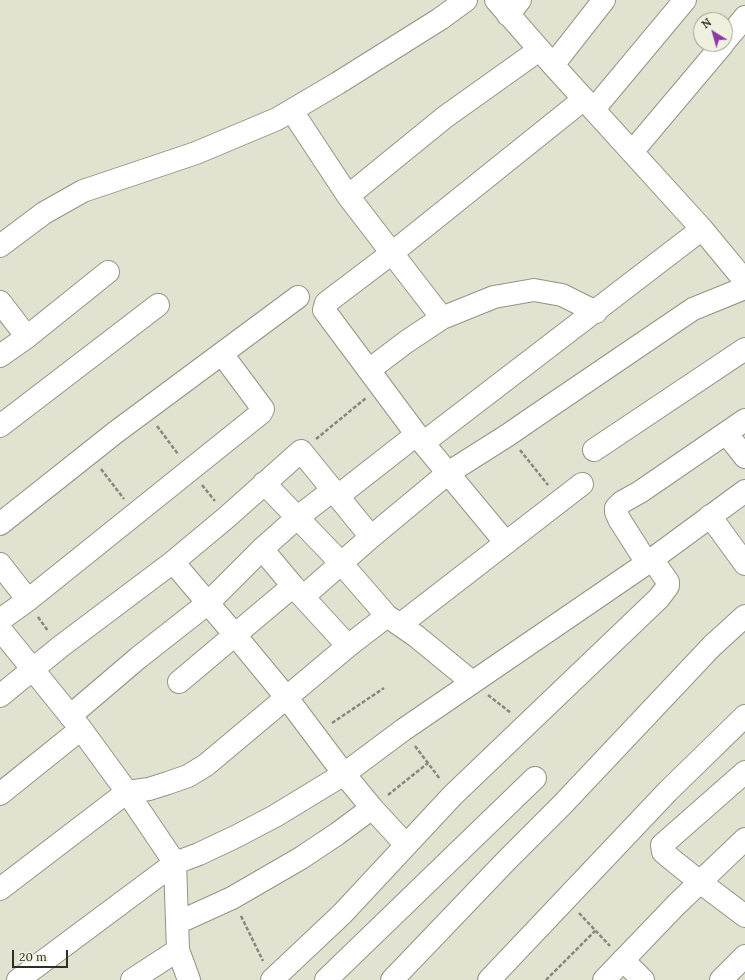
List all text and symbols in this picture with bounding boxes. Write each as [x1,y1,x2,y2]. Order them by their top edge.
north arrow [693,12,733,52]
text: N [699,15,714,31]
scale bar [14,942,70,968]
text: 20 m [19,949,47,964]

